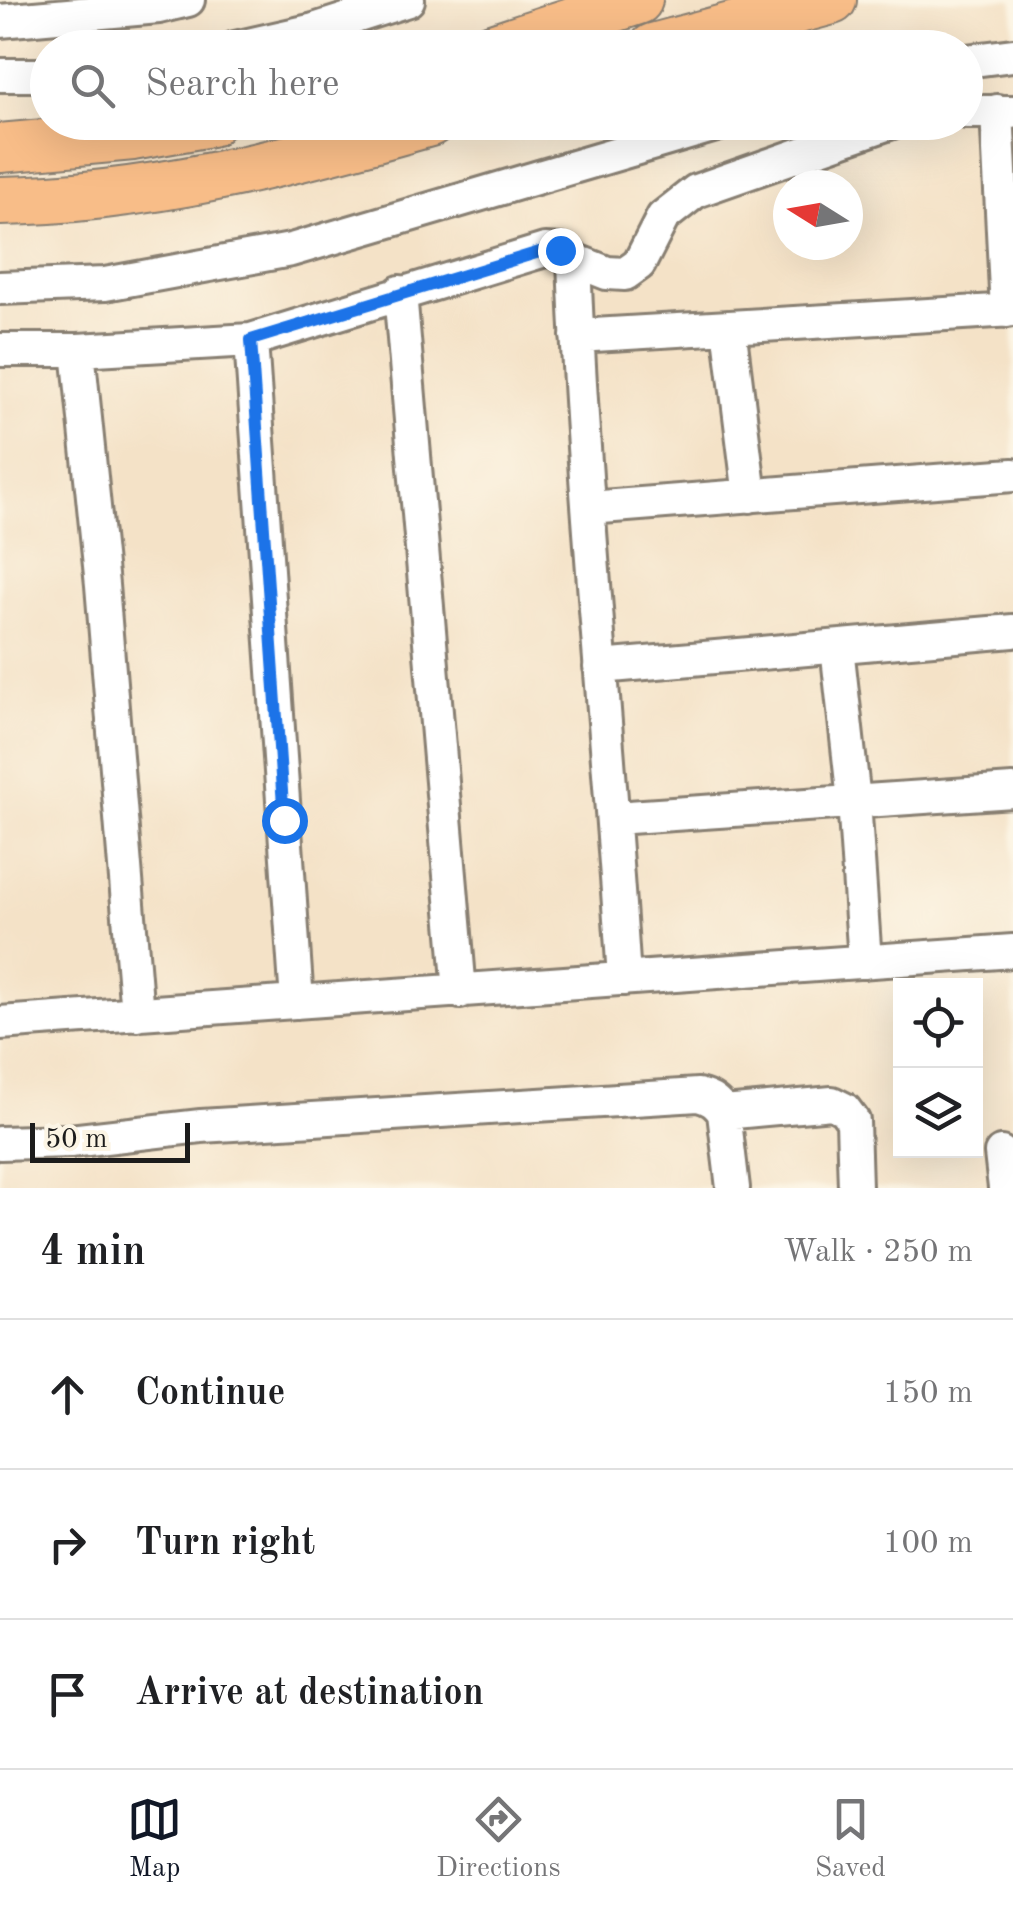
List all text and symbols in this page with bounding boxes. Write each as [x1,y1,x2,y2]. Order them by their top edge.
search box [30,30,983,140]
icon: search [65,58,120,113]
text: Search here [145,66,340,104]
north arrow [773,170,863,260]
route end [538,228,584,274]
route start [262,798,308,844]
map controls [893,978,983,1158]
button: locate [893,978,983,1068]
button: layers [893,1068,983,1158]
scale bar [30,1118,190,1162]
text: 50 m [45,1126,108,1154]
text: 4 min [40,1232,146,1274]
text: Walk · 250 m [783,1237,973,1269]
icon: ahead [40,1367,95,1422]
text: Continue [135,1375,285,1413]
text: 150 m [883,1378,973,1410]
icon: right [40,1517,95,1572]
text: Turn right [135,1525,315,1563]
text: 100 m [883,1528,973,1560]
icon: arrive [40,1667,95,1722]
text: Arrive at destination [135,1675,484,1713]
tab: Map [127,1792,182,1887]
tab: Directions [436,1792,561,1887]
tab: Saved [815,1792,886,1887]

